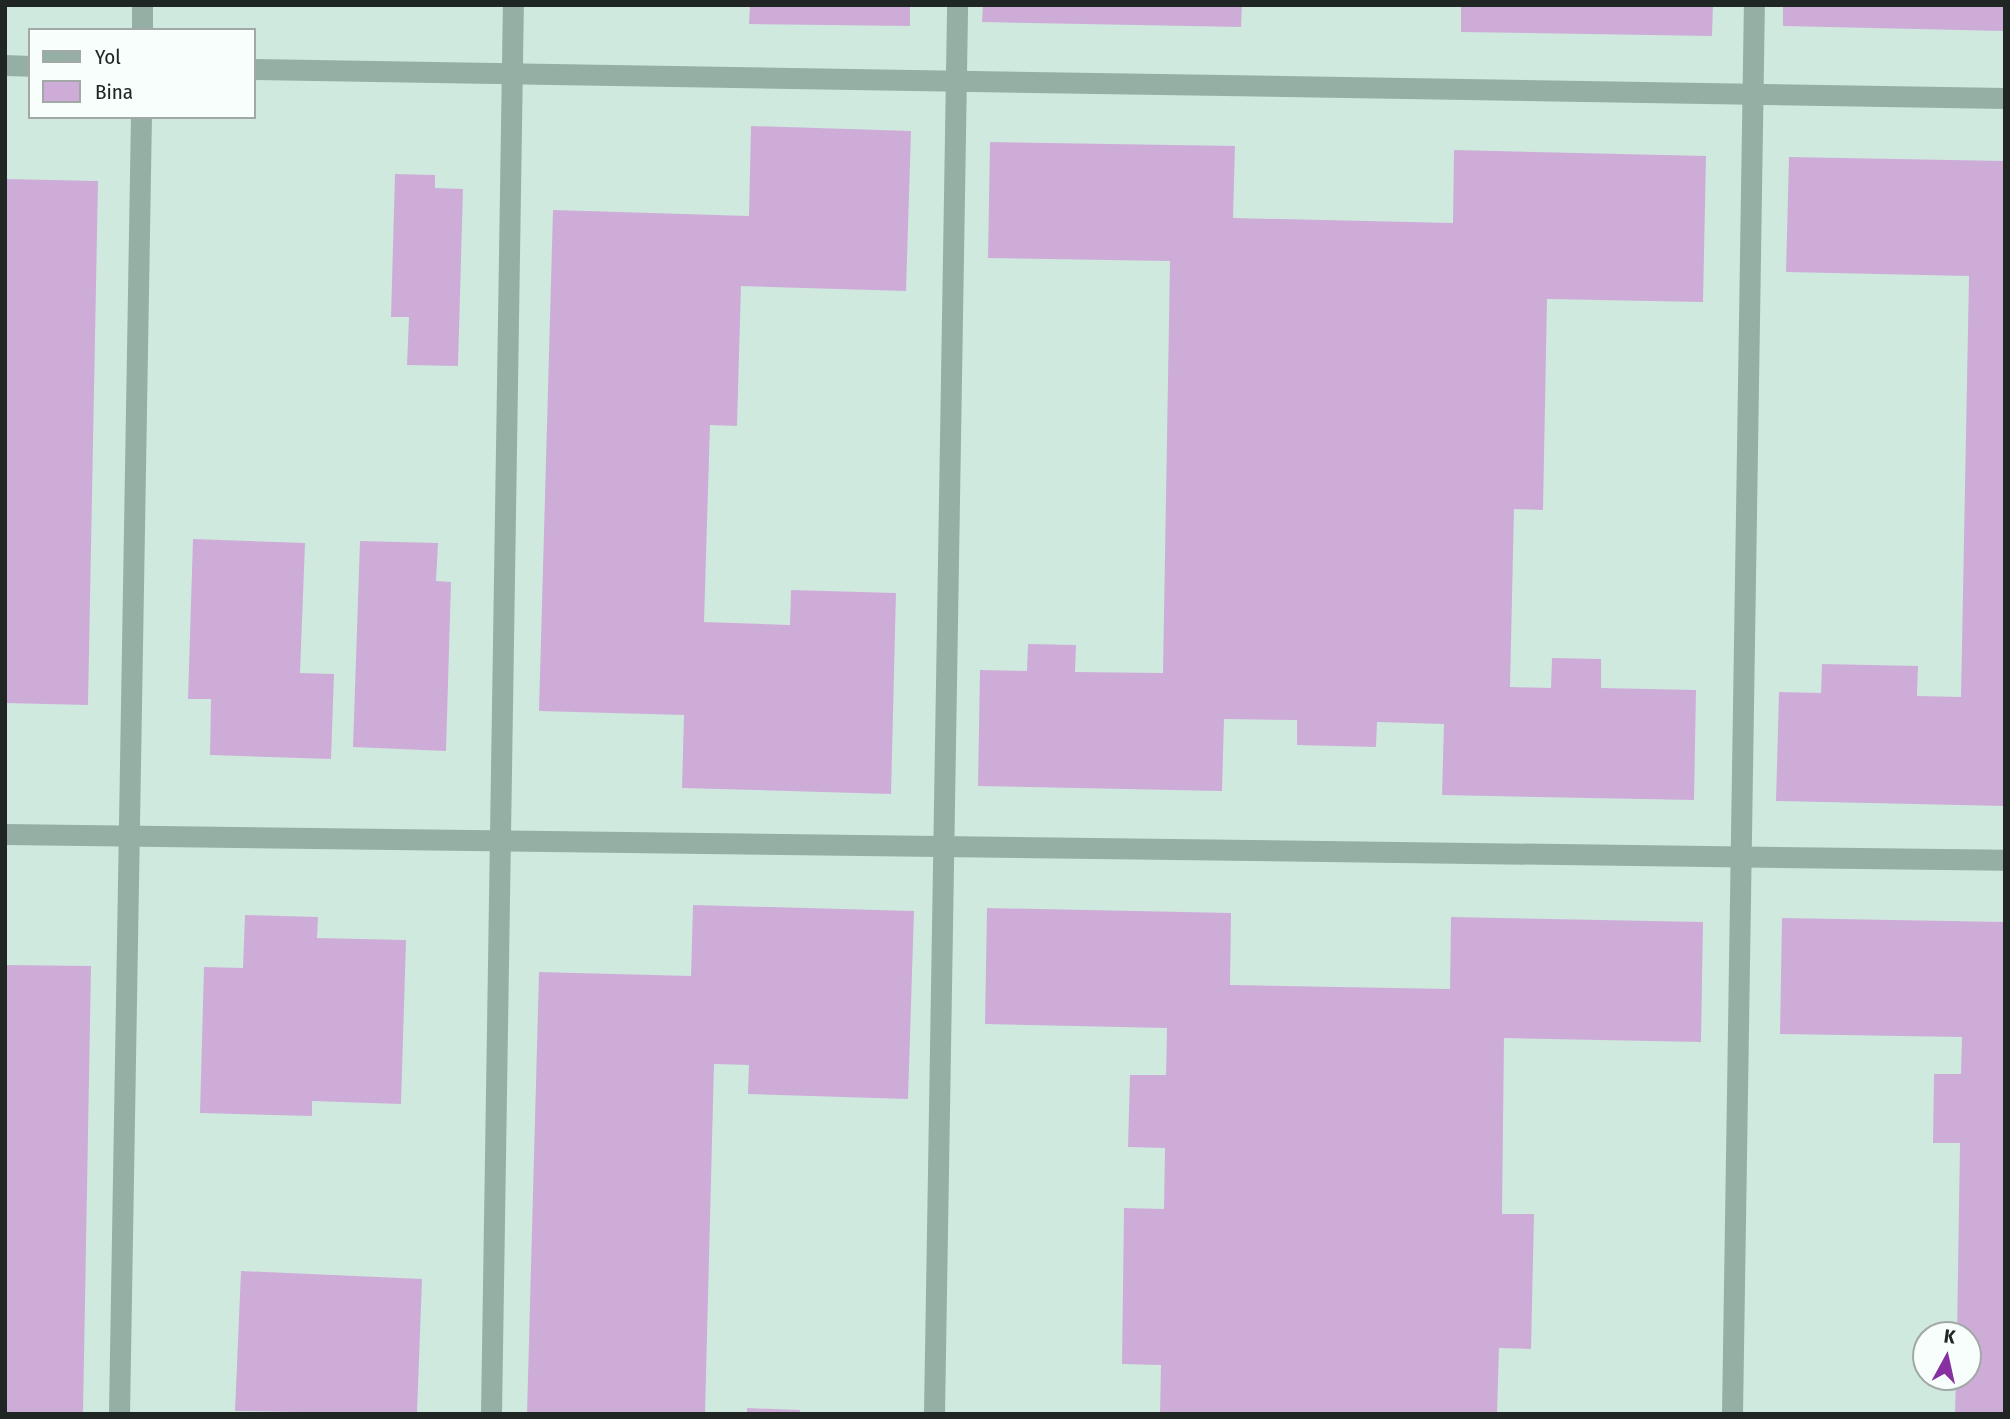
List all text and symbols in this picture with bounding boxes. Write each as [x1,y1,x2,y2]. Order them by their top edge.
legend [28,28,256,119]
text: Yol [95,44,121,70]
text: Bina [95,79,133,105]
north arrow [1912,1321,1982,1391]
text: K [1943,1325,1957,1349]

